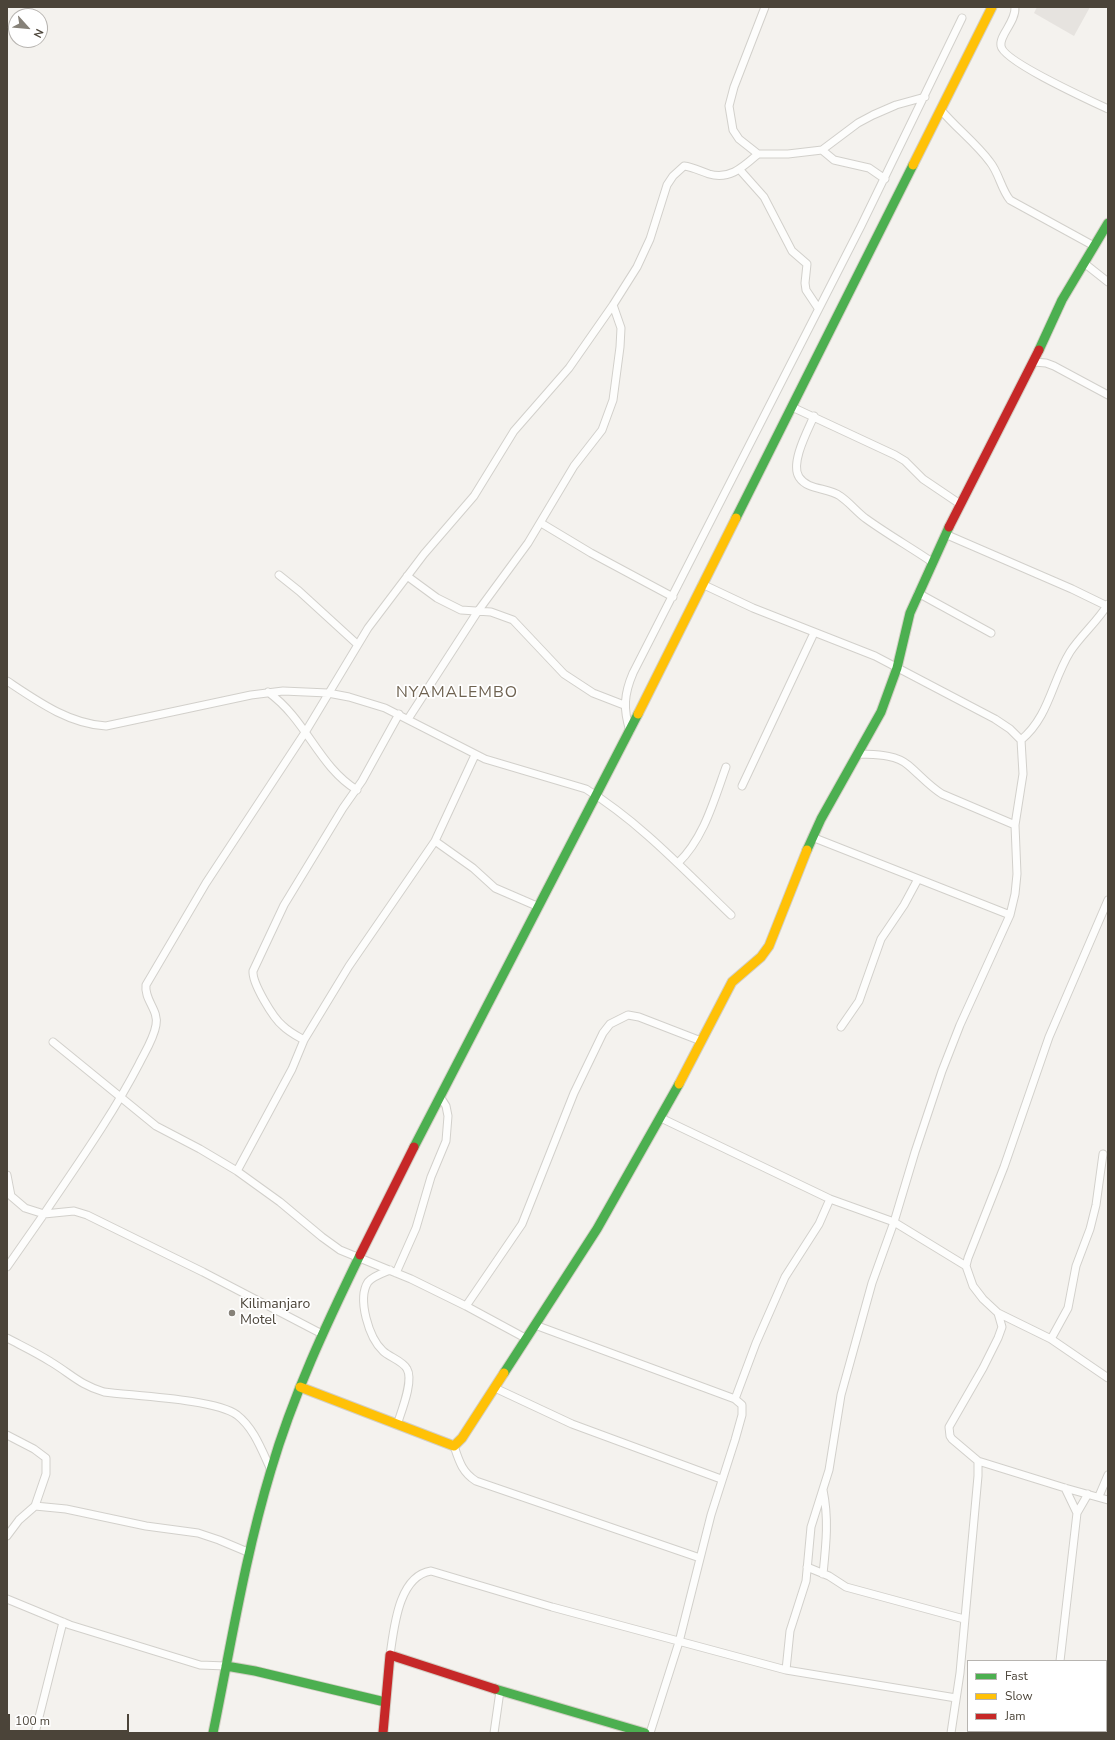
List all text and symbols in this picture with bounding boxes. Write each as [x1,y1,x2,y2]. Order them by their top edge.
north arrow [8,8,48,48]
text: N [30,26,47,40]
district label: NYAMALEMBO [396,683,518,703]
place label: Kilimanjaro Motel [240,1297,310,1330]
marker: Kilimanjaro Motel [227,1308,237,1318]
legend [967,1660,1107,1732]
text: Fast [1005,1668,1028,1684]
text: Slow [1005,1688,1033,1704]
scale bar [10,1706,131,1732]
text: Jam [1005,1708,1026,1724]
text: 100 m [15,1713,50,1729]

